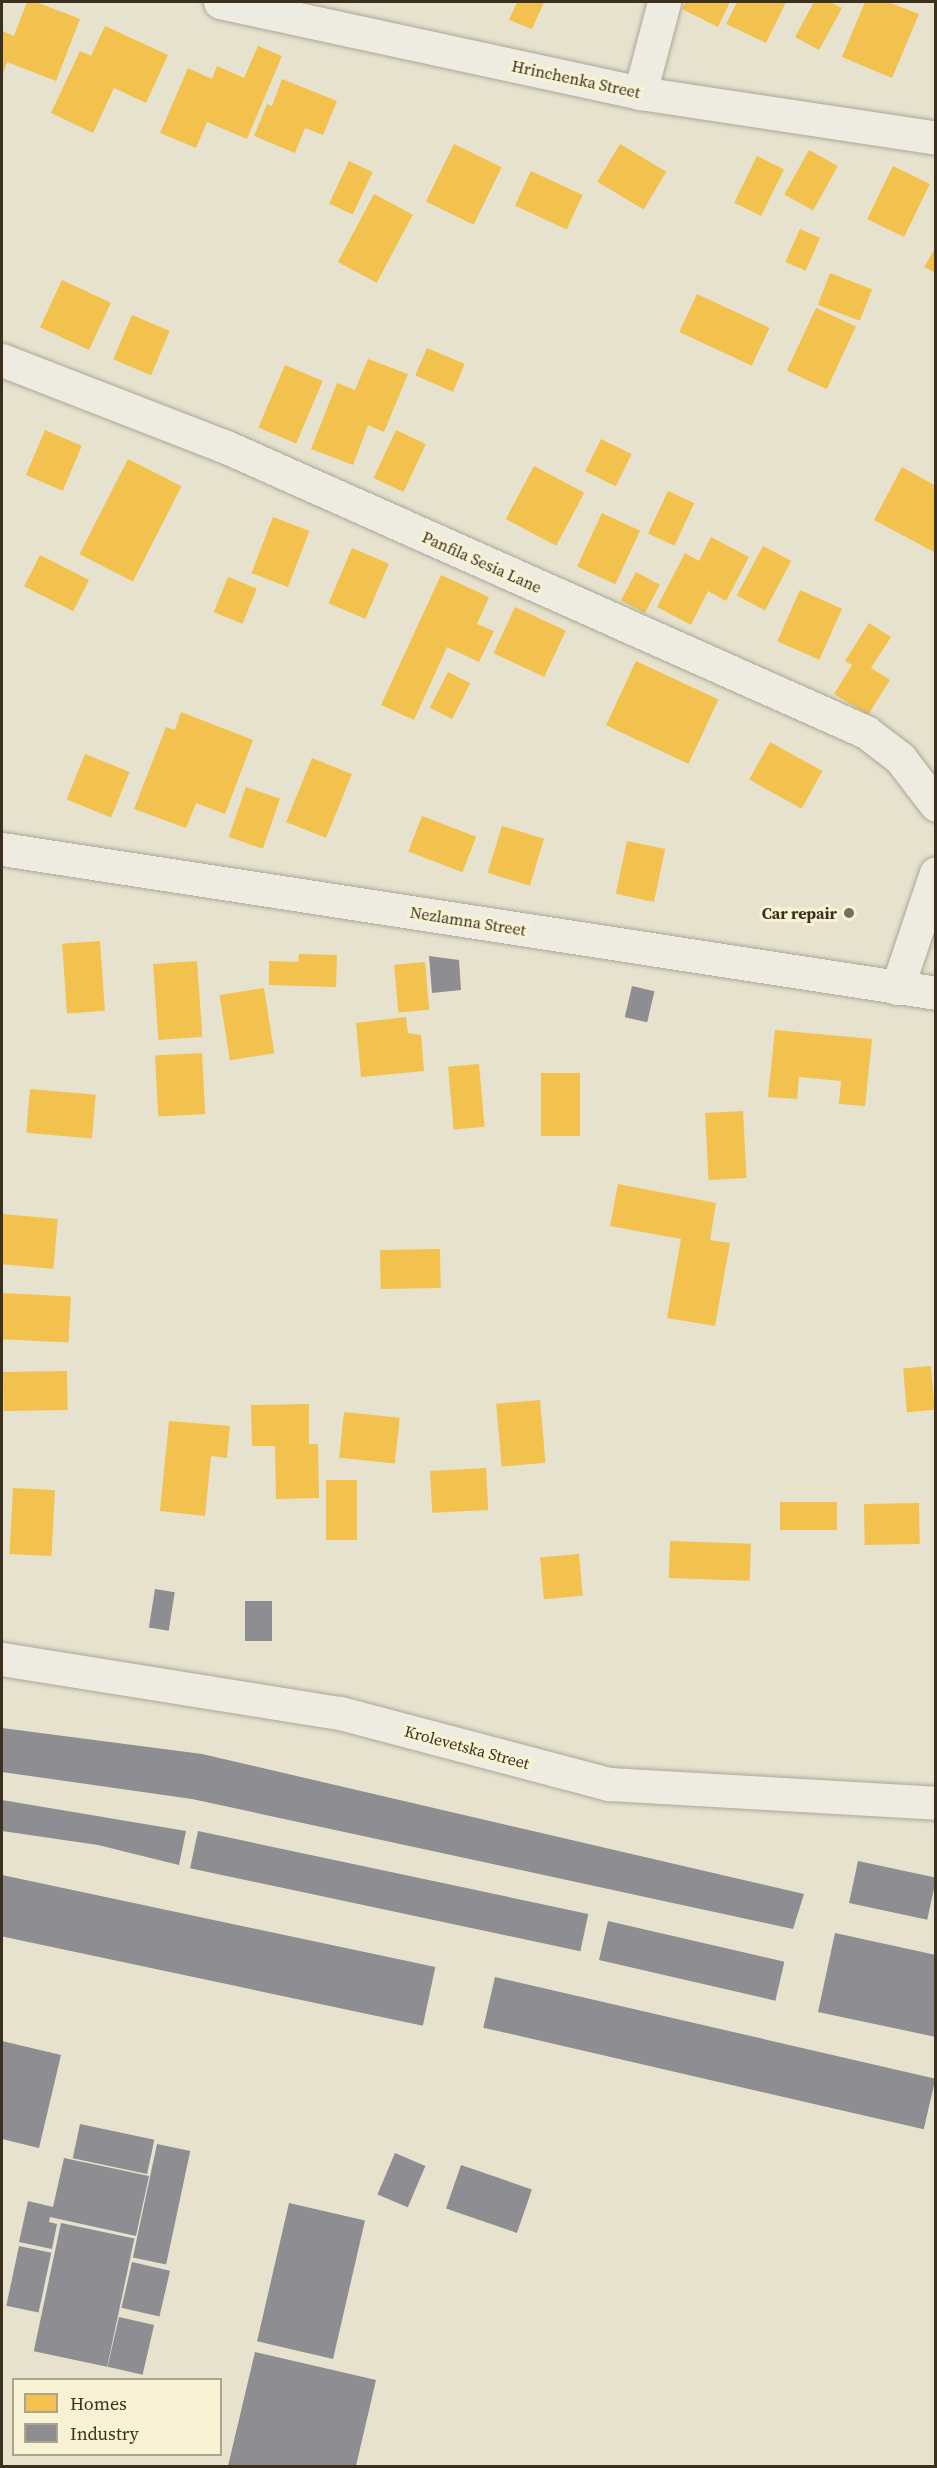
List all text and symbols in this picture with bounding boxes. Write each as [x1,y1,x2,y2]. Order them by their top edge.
street label: Hrinchenka Street [510,56,642,102]
street label: Panfila Sesia Lane [419,527,545,597]
street label: Nezlamna Street [409,902,527,940]
place label: Car repair [762,903,837,923]
marker: Car repair [842,906,856,920]
street label: Krolevetska Street [402,1721,532,1773]
legend [12,2378,222,2456]
text: Homes [70,2391,127,2416]
text: Industry [70,2421,139,2446]

